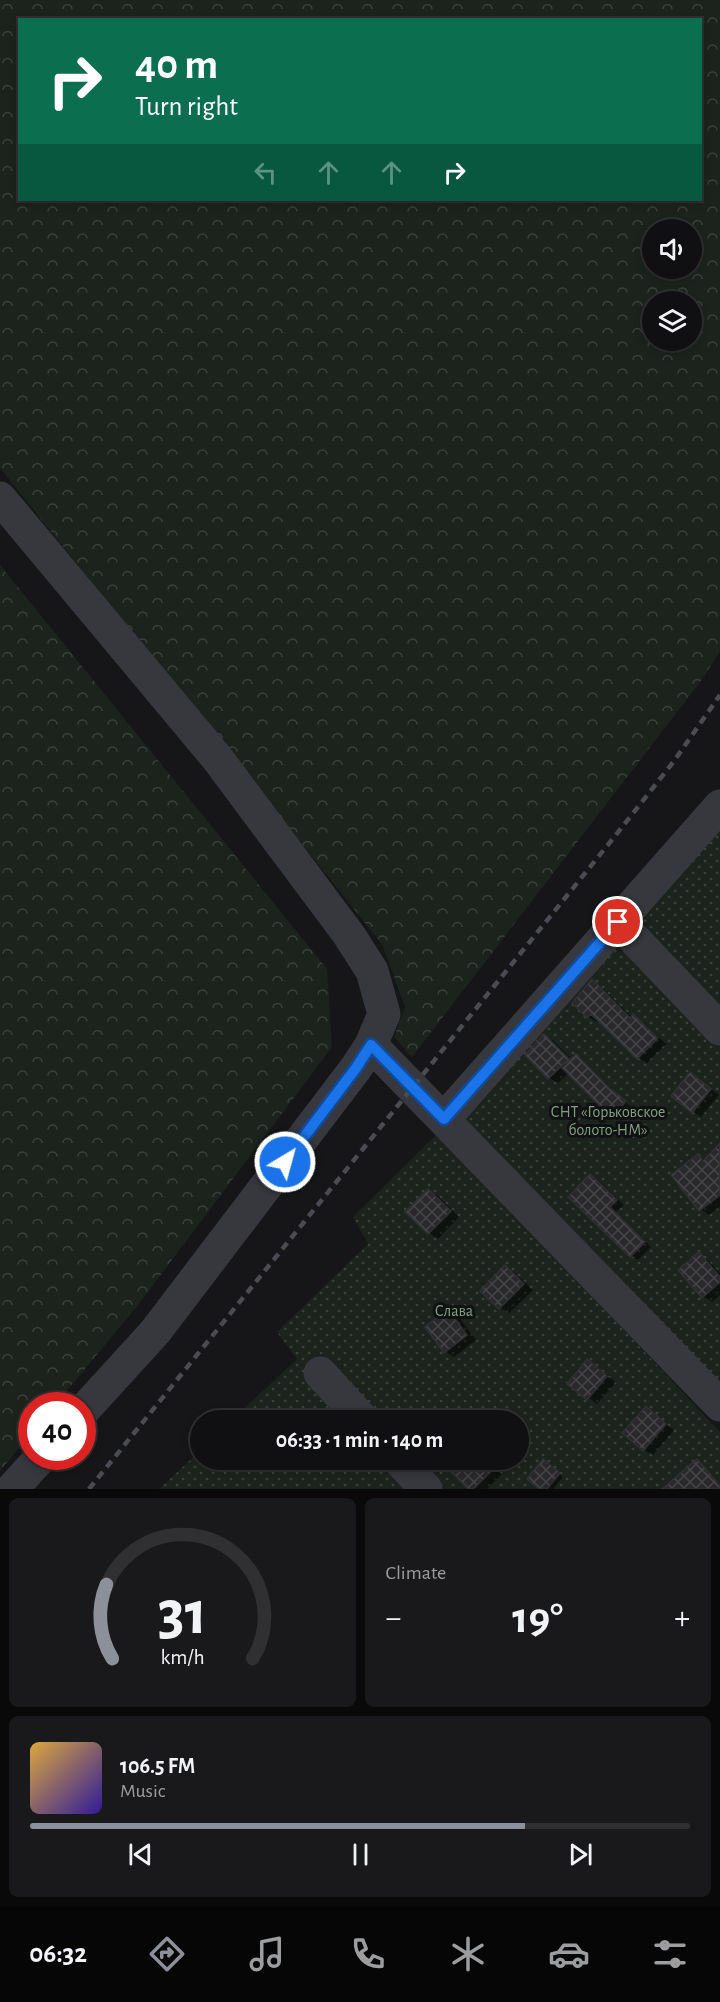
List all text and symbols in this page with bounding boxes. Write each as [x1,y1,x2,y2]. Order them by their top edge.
icon: right [36,42,114,120]
text: 40 m [135,44,218,86]
text: Turn right [135,93,238,120]
icon: left [249,156,282,189]
icon: ahead [312,156,345,189]
icon: ahead [375,156,408,189]
icon: right [438,156,471,189]
map controls [642,219,702,351]
button: sound [642,219,702,279]
button: layers [642,291,702,351]
pin [592,896,643,947]
icon: arrive [601,905,634,938]
park label: СНТ «Горьковское болото-НМ» [551,1104,665,1138]
position arrow [253,1130,317,1194]
park label: Слава [435,1303,473,1319]
speed limit sign: 40 [18,1392,96,1470]
text: 06:33 · 1 min · 140 m [276,1429,443,1451]
text: Climate [386,1563,446,1583]
text: 31 [158,1583,207,1645]
text: 19° [512,1596,563,1641]
text: − [386,1602,401,1635]
text: + [674,1602,690,1635]
text: km/h [160,1648,204,1669]
text: 106.5 FM [120,1755,195,1777]
text: Music [120,1781,166,1801]
icon: previous [124,1838,157,1871]
icon: pause [344,1838,377,1871]
icon: next [564,1838,597,1871]
icon: directions [146,1933,188,1975]
icon: music [246,1933,288,1975]
icon: phone [347,1933,389,1975]
icon: climate [447,1933,489,1975]
icon: car [548,1933,590,1975]
icon: filters [649,1933,691,1975]
text: 06:32 [29,1940,87,1967]

